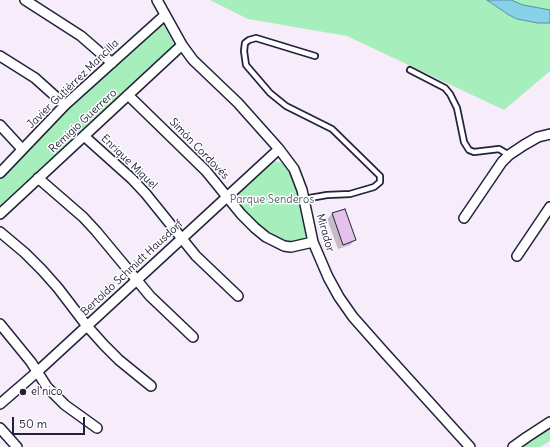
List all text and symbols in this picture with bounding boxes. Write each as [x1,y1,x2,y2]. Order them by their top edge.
street label: Javier Gutiérrez Mancilla [24,37,122,131]
street label: Remigio Guerrero [46,86,120,156]
street label: Simón Cordovés [166,116,232,182]
street label: Enrique Miquel [98,132,160,192]
park label: Parque Senderos [230,193,314,207]
street label: Mirador [313,212,337,254]
street label: Bertoldo Schmidt Hausdorf [78,217,186,319]
place label: el nico [31,385,63,399]
marker: el nico [18,387,28,397]
scale bar [14,409,87,435]
text: 50 m [19,416,47,431]

